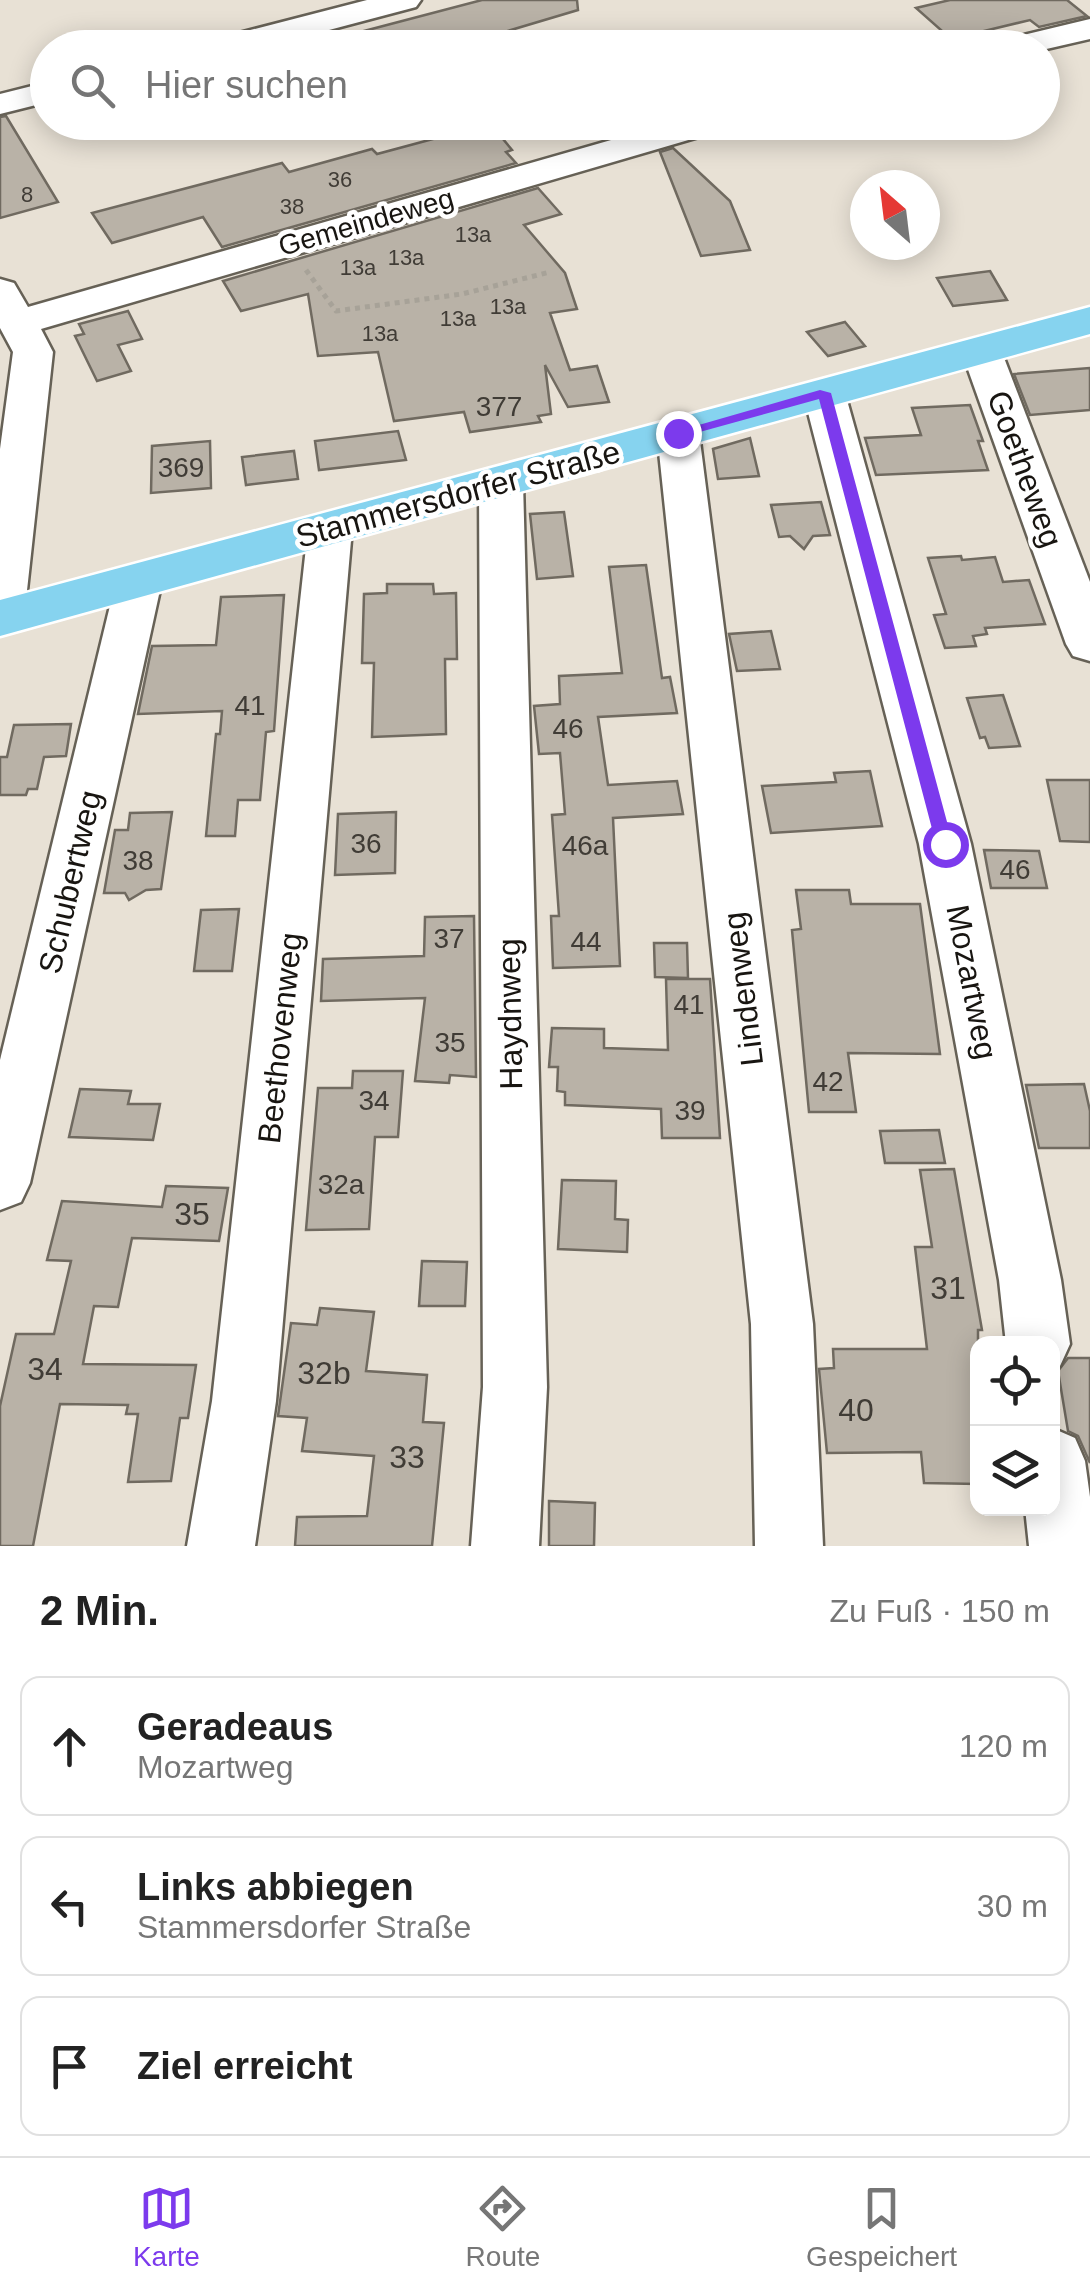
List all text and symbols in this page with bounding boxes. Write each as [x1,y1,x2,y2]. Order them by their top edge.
search box [30,30,1060,140]
icon: search [65,58,120,113]
text: Hier suchen [145,64,348,106]
house number: 36 [328,167,352,192]
north arrow [850,170,940,260]
house number: 8 [21,182,33,207]
street label: Gemeindeweg [275,182,457,262]
house number: 38 [280,194,304,219]
house number: 13a [455,222,492,247]
house number: 13a [388,245,425,270]
house number: 13a [340,255,377,280]
house number: 13a [490,294,527,319]
house number: 13a [440,306,477,331]
house number: 13a [362,321,399,346]
street label: Goetheweg [980,386,1070,552]
house number: 377 [476,391,522,422]
route end [656,411,702,457]
street label: Stammersdorfer Straße [292,433,624,555]
house number: 369 [158,452,204,483]
house number: 41 [234,690,266,721]
house number: 46 [552,713,584,744]
street label: Schubertweg [31,787,109,977]
route start [923,822,969,868]
house number: 36 [350,828,382,859]
house number: 46a [562,830,609,861]
house number: 38 [122,845,154,876]
house number: 46 [999,854,1031,885]
street label: Mozartweg [939,902,1005,1062]
street label: Lindenweg [716,910,770,1068]
house number: 37 [433,923,465,954]
house number: 44 [570,926,602,957]
street label: Beethovenweg [251,931,309,1145]
street label: Haydnweg [491,938,529,1090]
house number: 41 [673,989,705,1020]
house number: 35 [434,1027,466,1058]
house number: 42 [812,1066,844,1097]
house number: 34 [358,1085,390,1116]
house number: 39 [674,1095,706,1126]
house number: 32a [318,1169,365,1200]
house number: 35 [174,1196,210,1232]
house number: 31 [930,1270,966,1306]
map controls [970,1336,1060,1516]
button: locate [970,1336,1060,1426]
house number: 34 [27,1351,63,1387]
house number: 32b [297,1355,351,1391]
house number: 40 [838,1392,874,1428]
button: layers [970,1426,1060,1516]
house number: 33 [389,1439,425,1475]
text: 2 Min. [40,1587,159,1634]
text: Zu Fuß · 150 m [830,1593,1050,1629]
text: Geradeaus [137,1706,333,1748]
icon: ahead [42,1719,97,1774]
text: 120 m [959,1728,1048,1764]
text: Mozartweg [137,1749,294,1785]
text: Links abbiegen [137,1866,414,1908]
icon: left [42,1879,97,1934]
text: 30 m [977,1888,1048,1924]
text: Stammersdorfer Straße [137,1909,471,1945]
icon: arrive [42,2039,97,2094]
text: Ziel erreicht [137,2045,352,2087]
tab: Karte [133,2181,200,2273]
tab: Route [466,2181,540,2273]
tab: Gespeichert [806,2181,957,2273]

